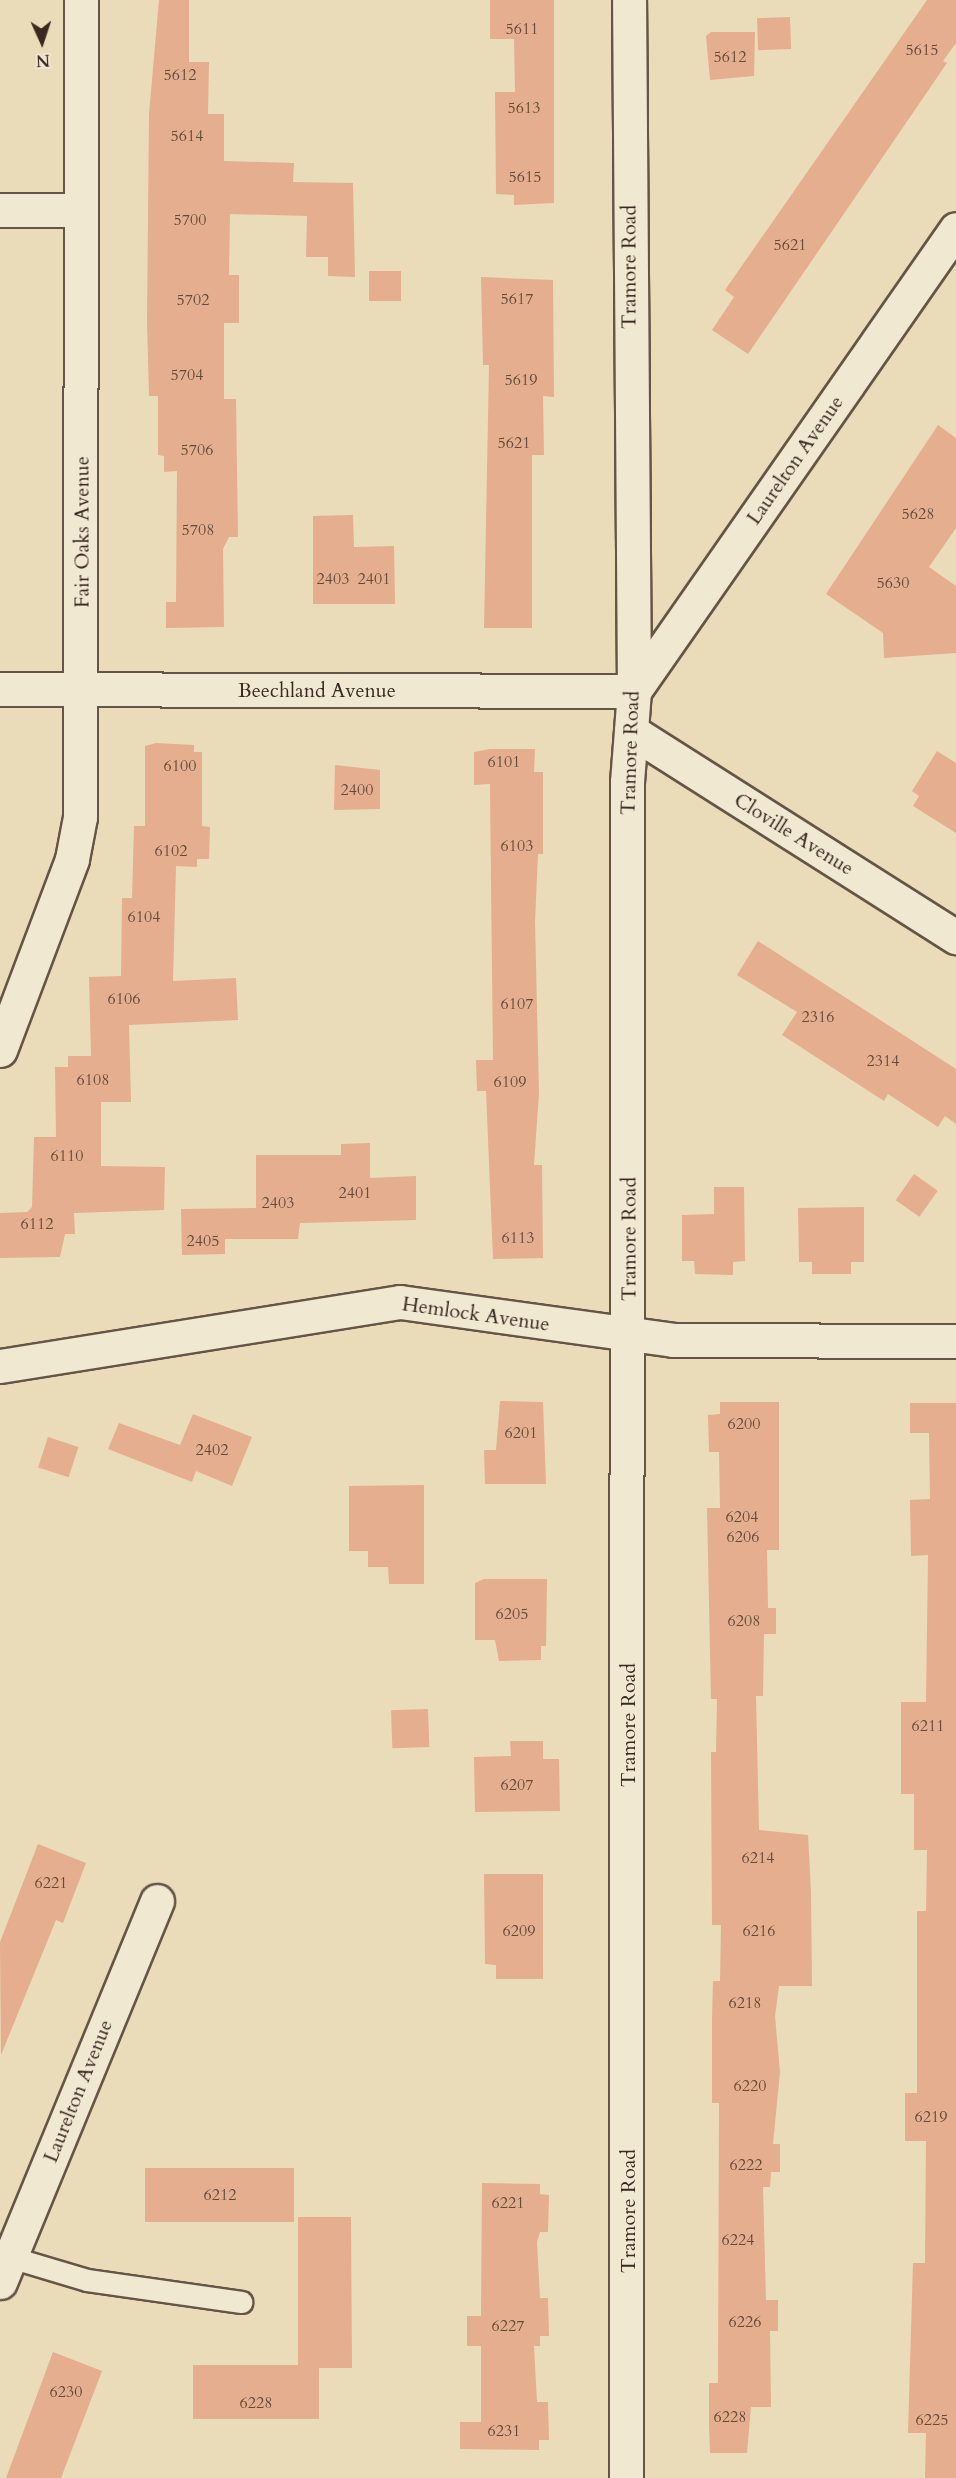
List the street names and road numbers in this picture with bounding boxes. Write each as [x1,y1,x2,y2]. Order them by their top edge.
street label: Tramore Road [617,205,641,329]
street label: Laurelton Avenue [742,391,848,529]
street label: Fair Oaks Avenue [70,456,94,608]
street label: Beechland Avenue [238,678,396,702]
street label: Tramore Road [616,691,644,815]
street label: Cloville Avenue [730,788,858,880]
street label: Tramore Road [617,1177,641,1301]
street label: Hemlock Avenue [401,1292,551,1336]
street label: Tramore Road [616,1663,640,1787]
street label: Laurelton Avenue [38,2016,118,2166]
street label: Tramore Road [616,2149,640,2273]

